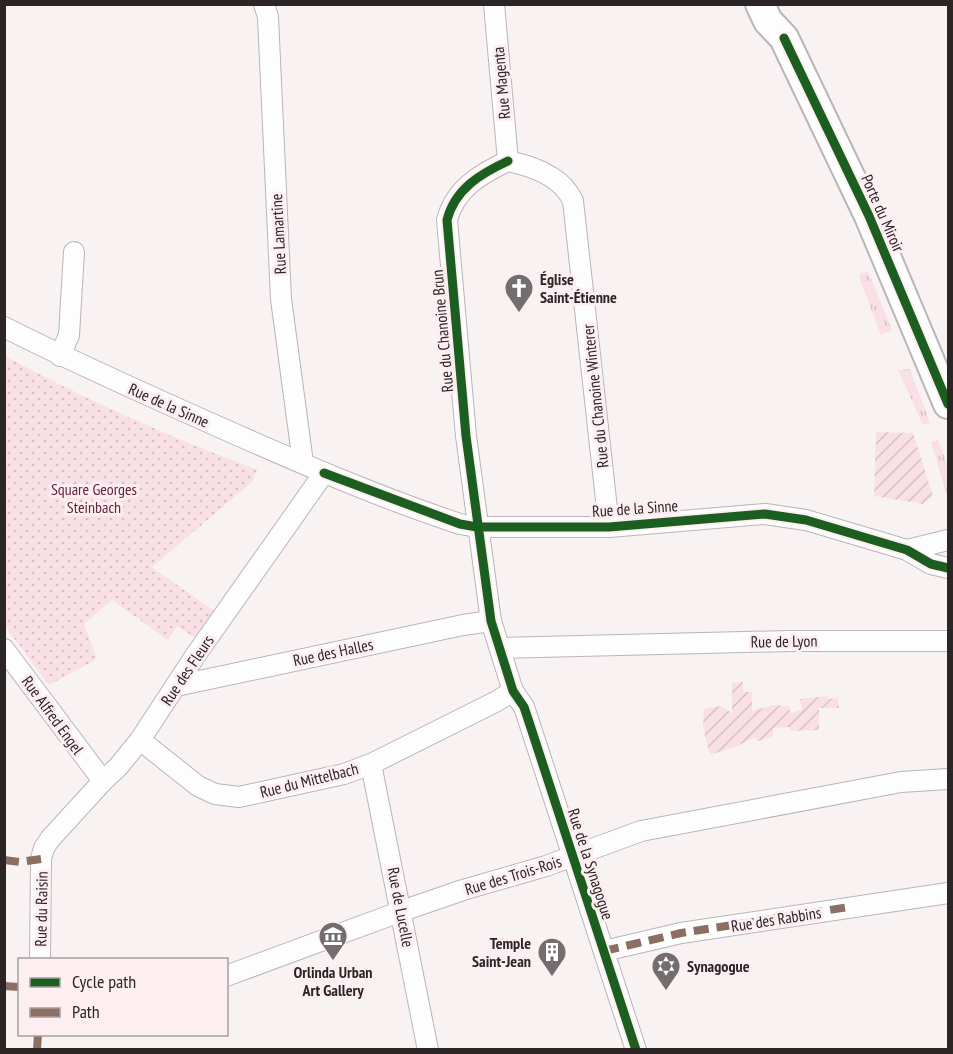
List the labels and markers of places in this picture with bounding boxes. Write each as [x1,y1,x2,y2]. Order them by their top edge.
place label: Église Saint-Étienne [540,269,617,307]
church icon: Église Saint-Étienne [503,272,535,314]
museum icon: Orlinda Urban Art Gallery [317,920,349,962]
place label: Temple Saint-Jean [472,933,531,971]
building icon: Temple Saint-Jean [536,936,568,978]
synagogue icon: Synagogue [650,950,682,992]
place label: Synagogue [687,956,750,976]
place label: Orlinda Urban Art Gallery [293,962,373,1000]

